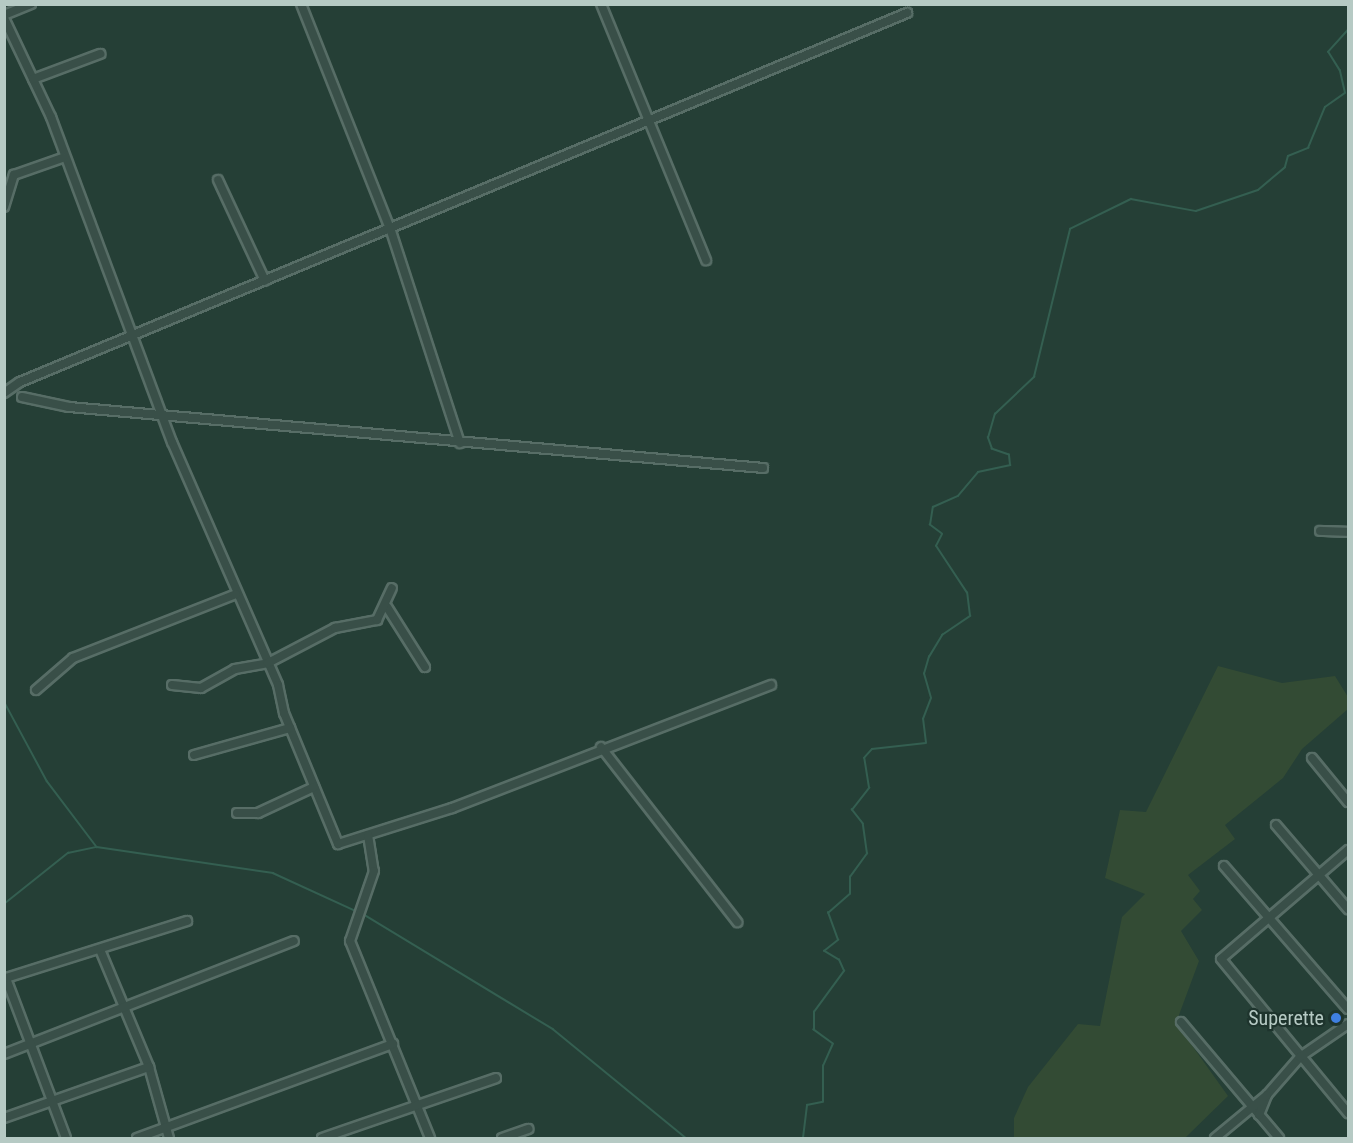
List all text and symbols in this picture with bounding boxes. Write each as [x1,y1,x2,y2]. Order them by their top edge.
place label: Superette [1248,1006,1324,1030]
marker: Superette [1329,1011,1343,1025]

